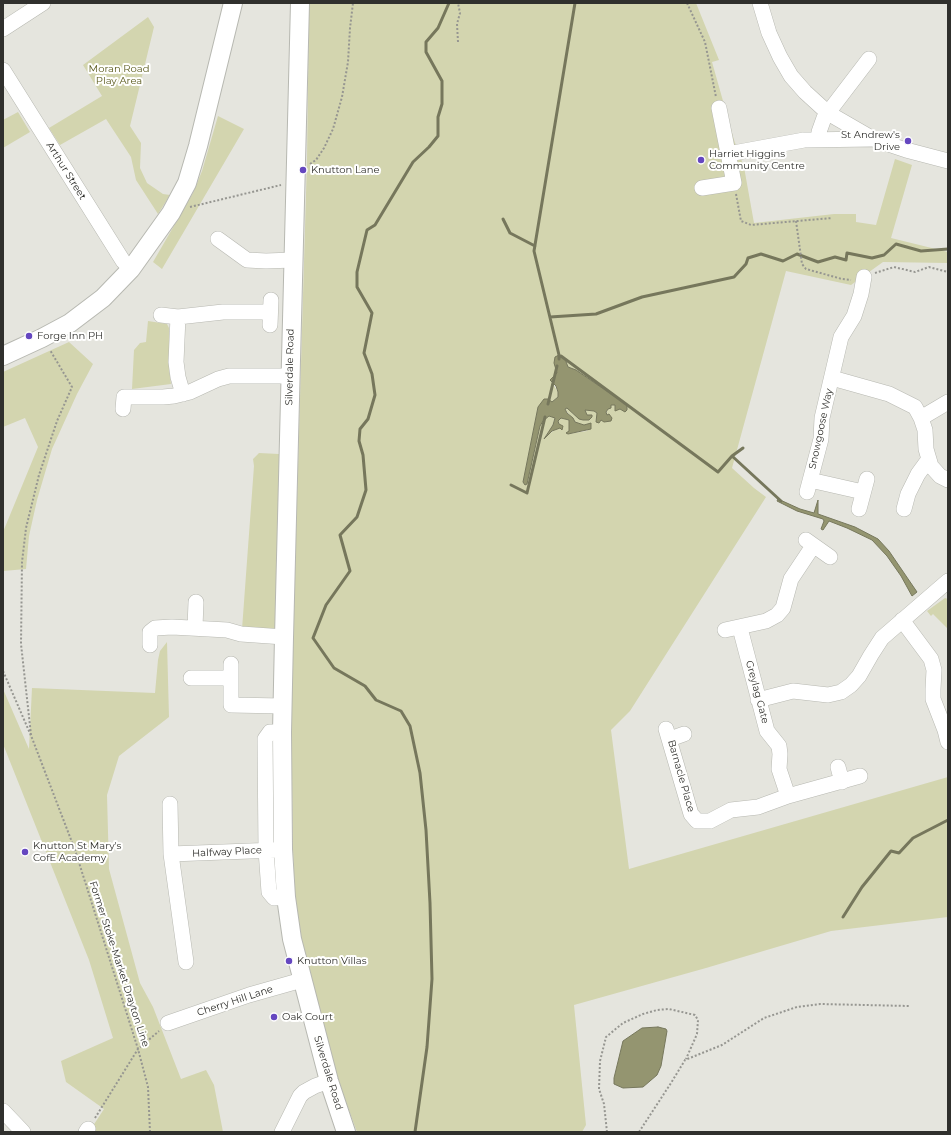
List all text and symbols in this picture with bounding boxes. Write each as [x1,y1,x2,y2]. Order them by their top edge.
park label: Moran Road Play Area [89,63,149,86]
place label: St Andrew's Drive [841,129,900,152]
marker: St Andrew's Drive [903,136,913,146]
street label: Arthur Street [43,140,89,202]
place label: Harriet Higgins Community Centre [709,148,805,172]
marker: Harriet Higgins Community Centre [696,155,706,165]
place label: Knutton Lane [311,164,380,176]
marker: Knutton Lane [298,165,308,175]
street label: Silverdale Road [283,328,297,406]
place label: Forge Inn PH [37,330,103,342]
marker: Forge Inn PH [24,331,34,341]
street label: Snowgoose Way [807,388,835,470]
street label: Greylag Gate [743,659,771,725]
street label: Barnacle Place [665,739,697,813]
place label: Knutton St Mary's CofE Academy [33,840,121,864]
street label: Halfway Place [192,844,262,860]
marker: Knutton St Mary's CofE Academy [20,847,30,857]
street label: Former Stoke-Market Drayton Line [86,880,152,1048]
place label: Knutton Villas [297,955,367,967]
marker: Knutton Villas [284,956,294,966]
street label: Cherry Hill Lane [195,983,275,1019]
place label: Oak Court [282,1011,333,1023]
marker: Oak Court [269,1012,279,1022]
street label: Silverdale Road [311,1034,345,1112]

